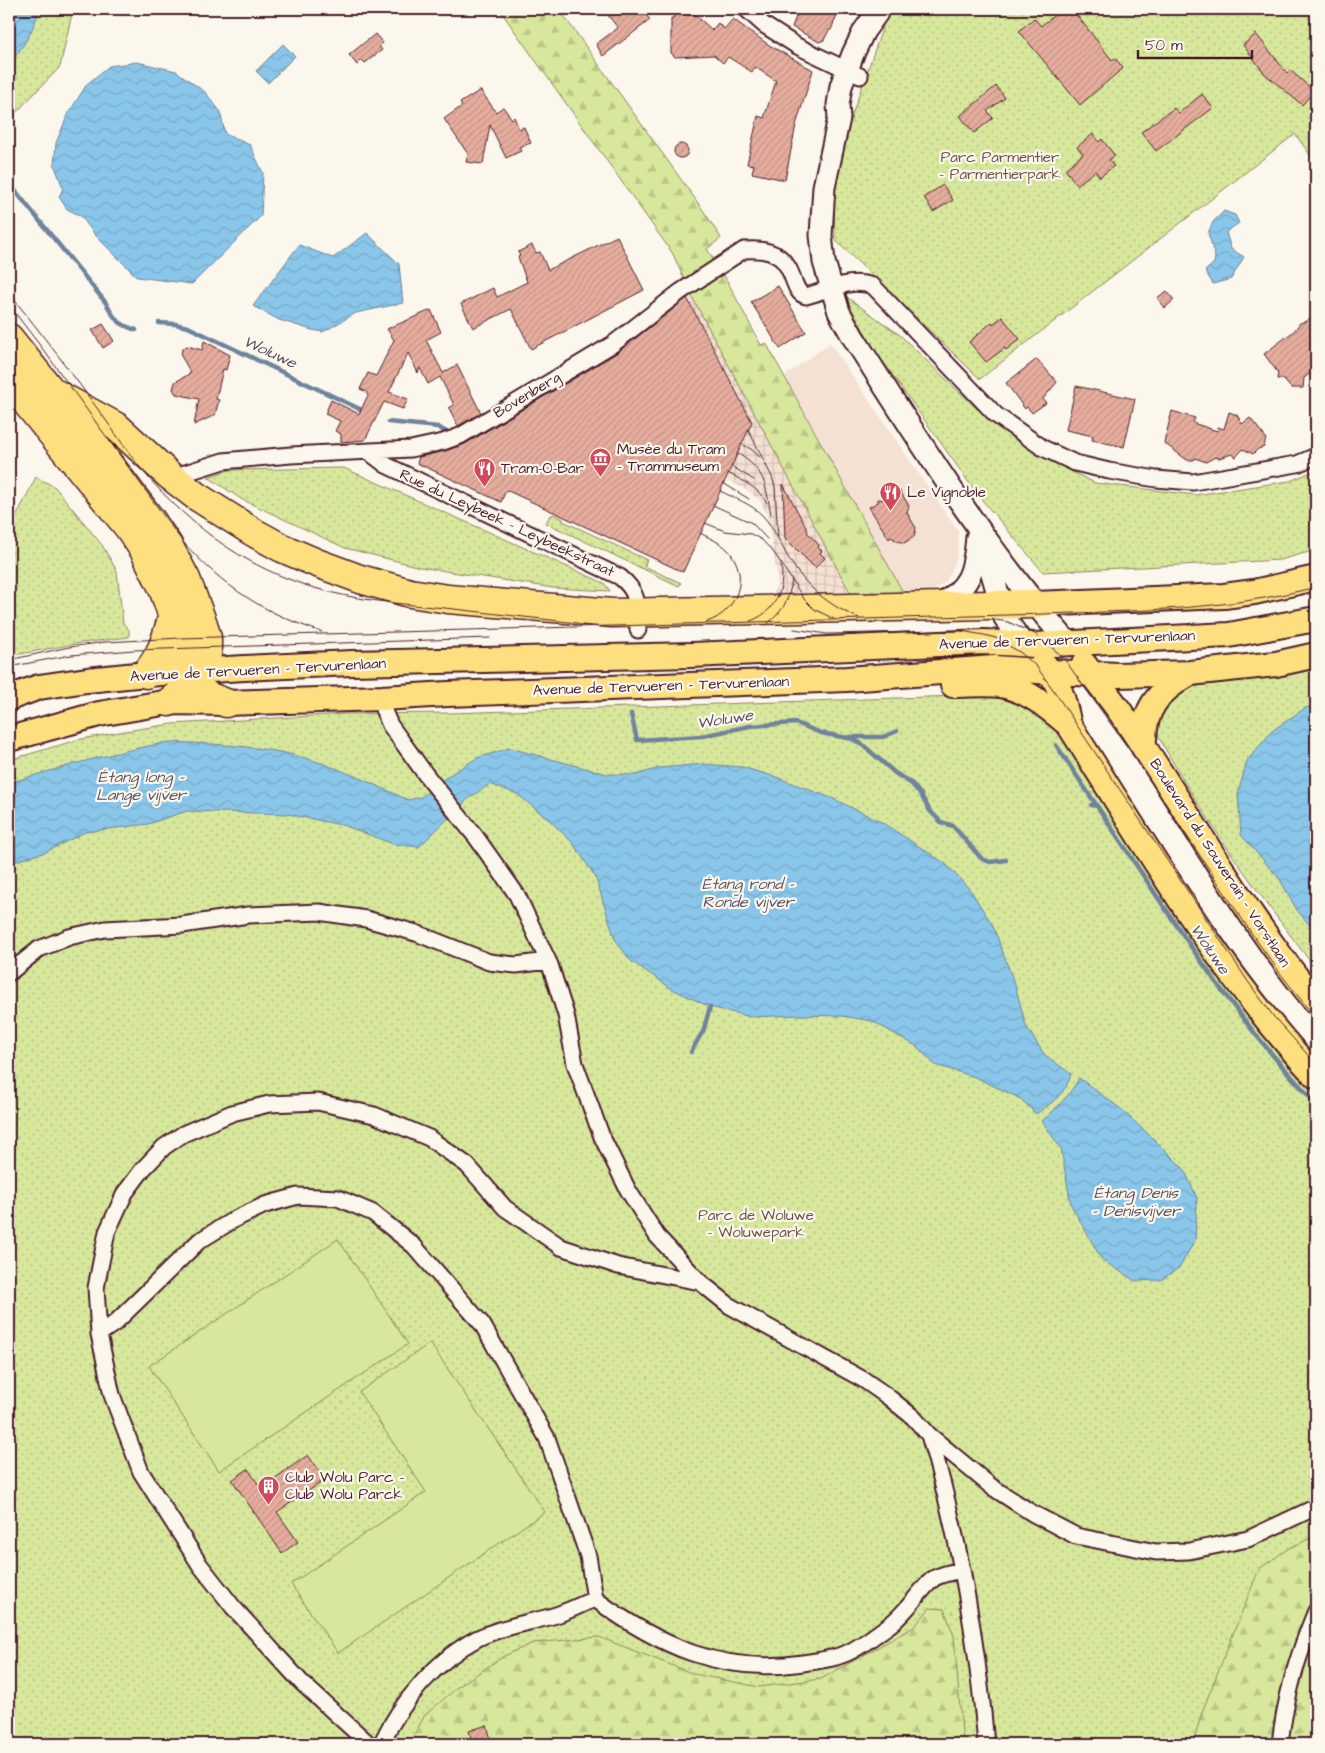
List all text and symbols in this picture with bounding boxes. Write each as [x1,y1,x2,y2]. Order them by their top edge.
scale bar [1138,28,1251,60]
text: 50 m [1145,35,1183,56]
park label: Parc Parmentier - Parmentierpark [939,147,1061,185]
water label: Woluwe [240,330,301,374]
street label: Bovenberg [489,367,565,424]
place label: Musée du Tram - Trammuseum [617,439,725,477]
museum icon: Musée du Tram - Trammuseum [589,446,613,477]
restaurant icon: Tram-O-Bar [473,456,497,487]
place label: Tram-O-Bar [501,458,584,479]
street label: Rue du Leybeek - Leybeekstraat [396,464,618,583]
restaurant icon: Le Vignoble [879,480,903,511]
place label: Le Vignoble [907,482,986,504]
street label: Avenue de Tervueren - Tervurenlaan [938,625,1196,655]
street label: Avenue de Tervueren - Tervurenlaan [129,653,387,687]
street label: Avenue de Tervueren - Tervurenlaan [532,671,790,701]
water label: Woluwe [695,704,756,734]
street label: Boulevard du Souverain - Vorstlaan [1145,755,1296,972]
water label: Étang long - Lange vijver [96,766,188,807]
water label: Étang rond - Ronde vijver [702,873,796,913]
water label: Woluwe [1185,920,1236,980]
water label: Étang Denis - Denisvijver [1092,1182,1182,1222]
park label: Parc de Woluwe - Woluwepark [698,1205,814,1243]
place label: Club Wolu Parc - Club Wolu Parck [285,1467,405,1505]
building icon: Club Wolu Parc - Club Wolu Parck [257,1474,281,1505]

